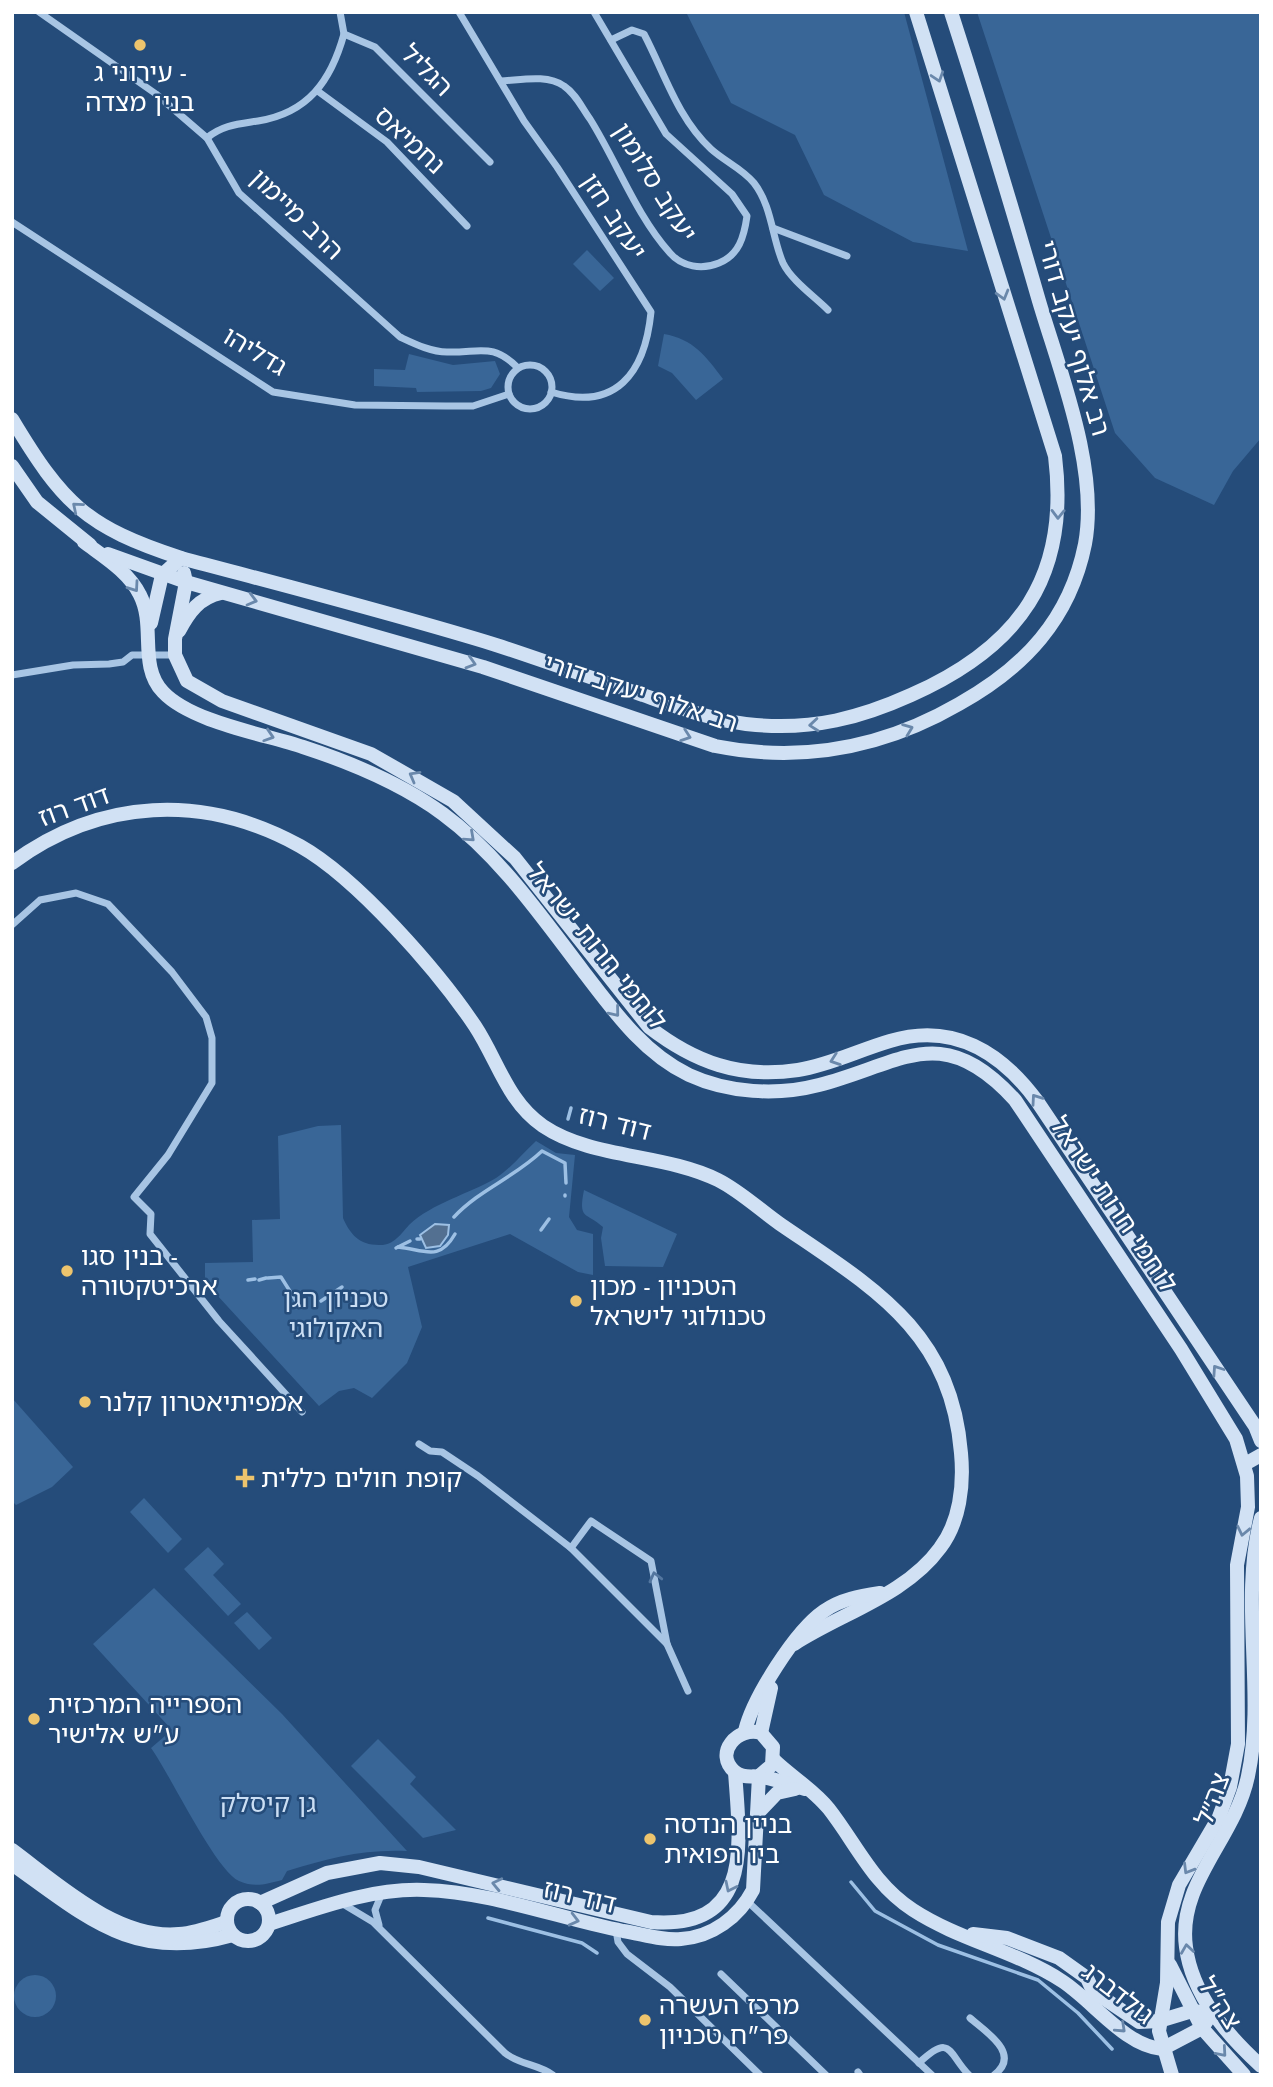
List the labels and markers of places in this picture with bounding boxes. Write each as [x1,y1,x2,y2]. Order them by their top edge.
marker: עירוני ג - בנין מצדה [132,37,148,53]
place label: עירוני ג - בנין מצדה [85,53,195,121]
place label: בנין סגו - ארכיטקטורה [81,1237,218,1305]
marker: בנין סגו - ארכיטקטורה [59,1263,75,1279]
place label: הטכניון - מכון טכנולוגי לישראל [590,1267,767,1335]
marker: הטכניון - מכון טכנולוגי לישראל [568,1293,584,1309]
place label: אמפיתיאטרון קלנר [99,1383,303,1421]
marker: אמפיתיאטרון קלנר [77,1394,93,1410]
place label: קופת חולים כללית [261,1459,462,1497]
marker: קופת חולים כללית [235,1468,255,1488]
place label: הספרייה המרכזית ע"ש אלישיר [48,1685,242,1753]
marker: הספרייה המרכזית ע"ש אלישיר [26,1711,42,1727]
place label: בניין הנדסה ביו רפואית [664,1805,793,1873]
marker: בניין הנדסה ביו רפואית [642,1831,658,1847]
place label: מרכז העשרה פר"ח טכניון [659,1986,799,2054]
marker: מרכז העשרה פר"ח טכניון [637,2012,653,2028]

